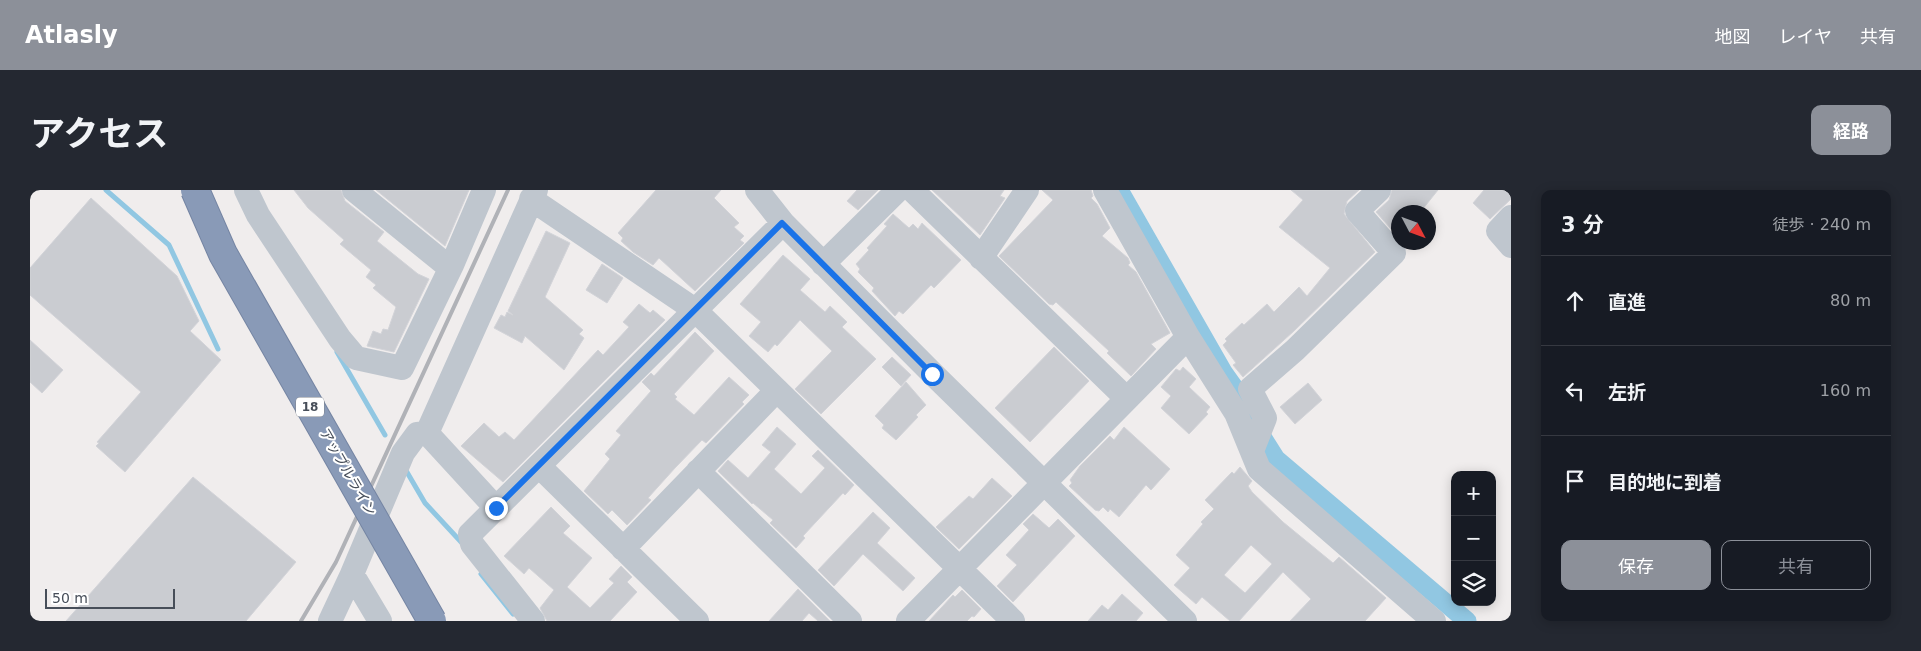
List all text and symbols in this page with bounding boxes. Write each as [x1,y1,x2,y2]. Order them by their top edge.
text: Atlasly [25,21,118,49]
text: 地図 [1715,26,1751,47]
text: レイヤ [1779,26,1832,47]
text: 共有 [1860,26,1896,47]
button: 経路 [1811,105,1891,155]
text: アクセス [30,114,168,154]
north arrow [1391,205,1436,250]
text: 3 分 [1561,213,1604,237]
text: 徒歩 · 240 m [1773,215,1871,234]
icon: ahead [1561,287,1589,315]
text: 直進 [1608,291,1646,313]
text: 80 m [1830,291,1871,310]
route start [921,363,944,386]
icon: left [1561,377,1589,405]
text: 左折 [1608,381,1646,403]
text: 160 m [1820,381,1871,400]
road number: 18 [296,398,324,416]
street label: アップルライン [317,426,379,518]
icon: arrive [1561,467,1589,495]
map controls [1451,471,1496,606]
button: + [1451,471,1496,516]
text: 目的地に到着 [1608,471,1722,493]
route end [485,497,508,520]
button: − [1451,516,1496,561]
button: 保存 [1561,540,1711,590]
button: 共有 [1721,540,1871,590]
button: layers [1451,561,1496,606]
scale bar [45,586,175,609]
text: 50 m [52,590,88,606]

